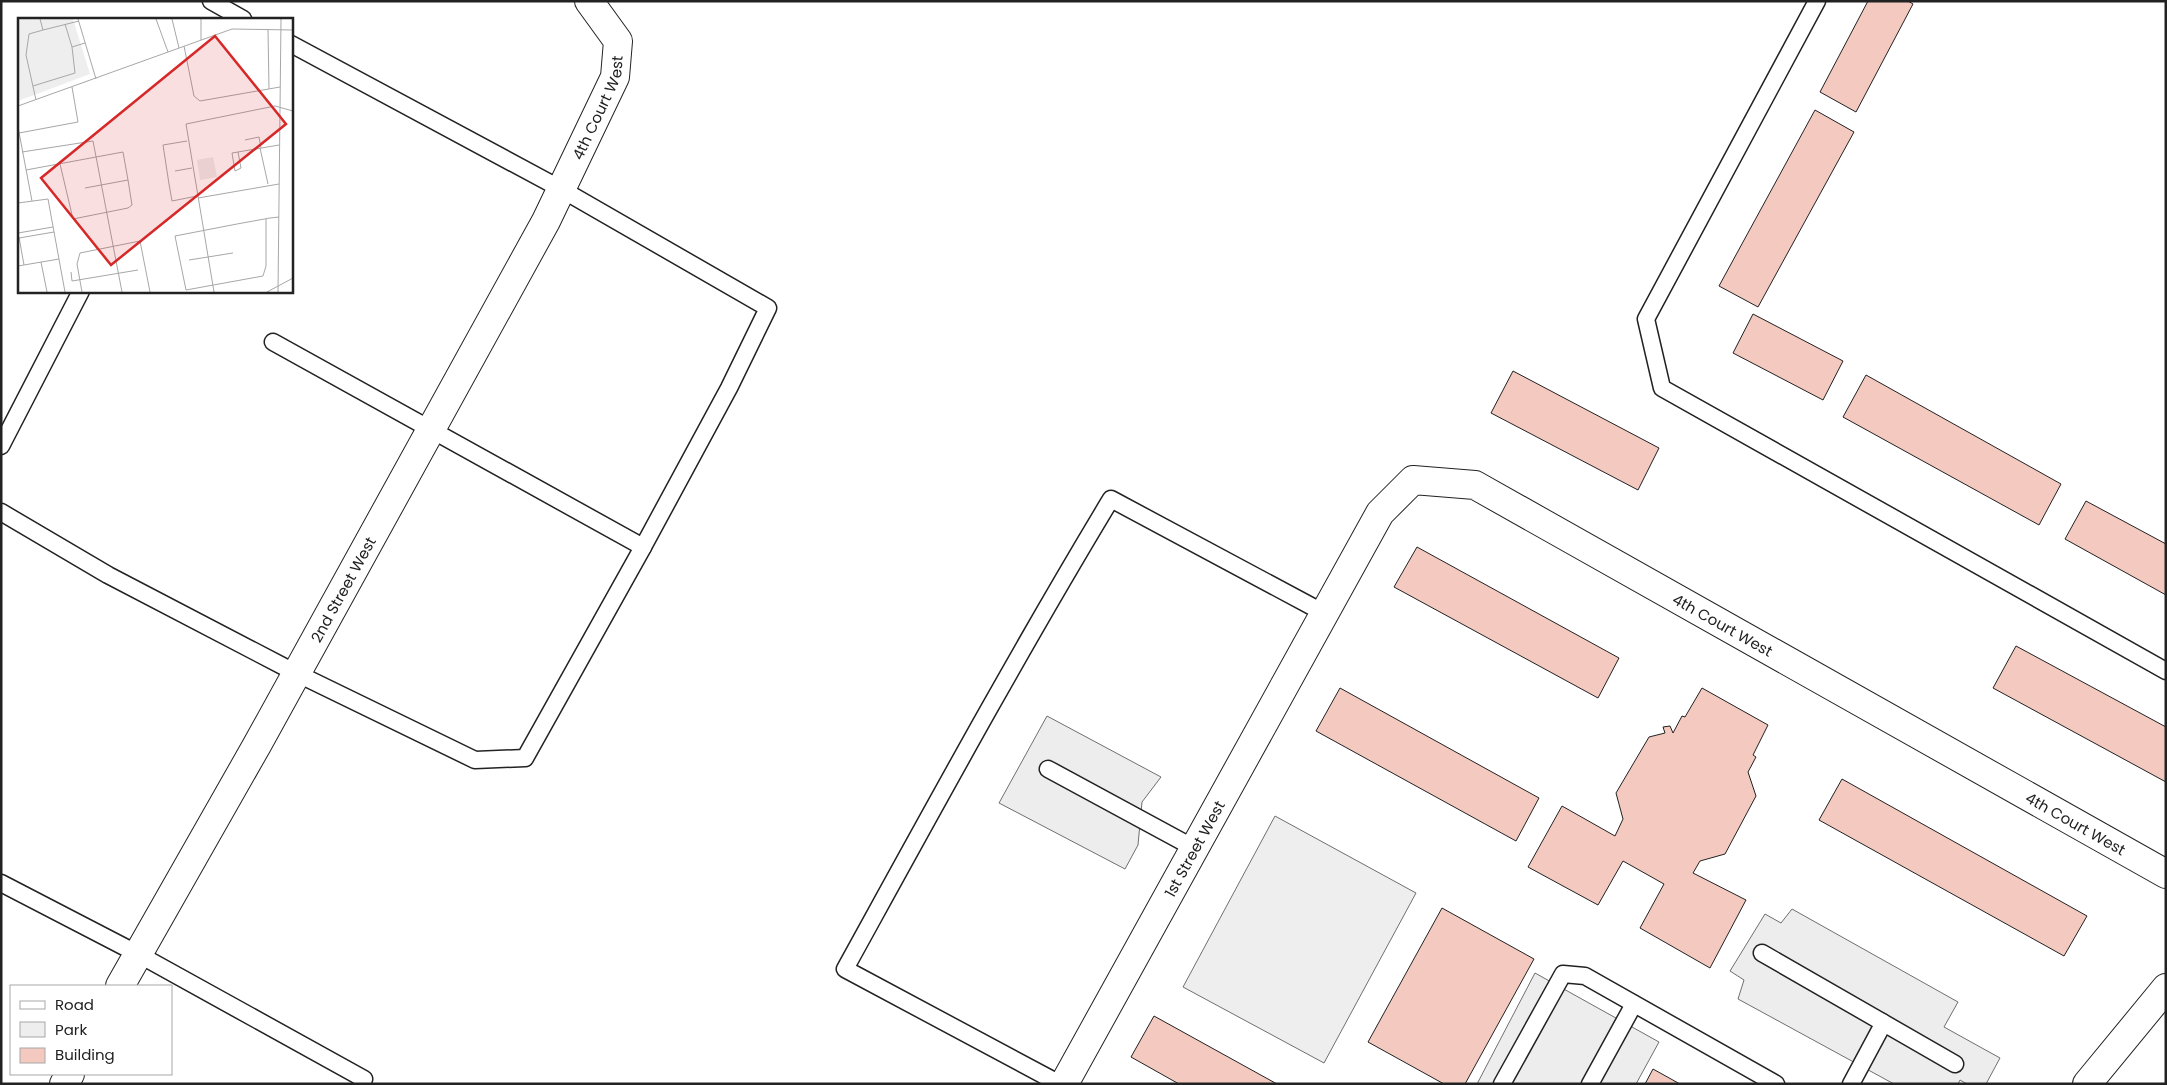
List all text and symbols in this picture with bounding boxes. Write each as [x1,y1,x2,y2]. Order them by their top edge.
inset map [18,18,292,292]
street label: 4th Court West [567,55,627,163]
street label: 2nd Street West [305,533,380,646]
street label: 4th Court West [1669,588,1777,661]
street label: 4th Court West [2022,787,2130,860]
street label: 1st Street West [1159,797,1229,901]
legend [10,985,172,1075]
text: Road [55,994,94,1015]
text: Park [55,1019,87,1040]
text: Building [55,1044,115,1065]

